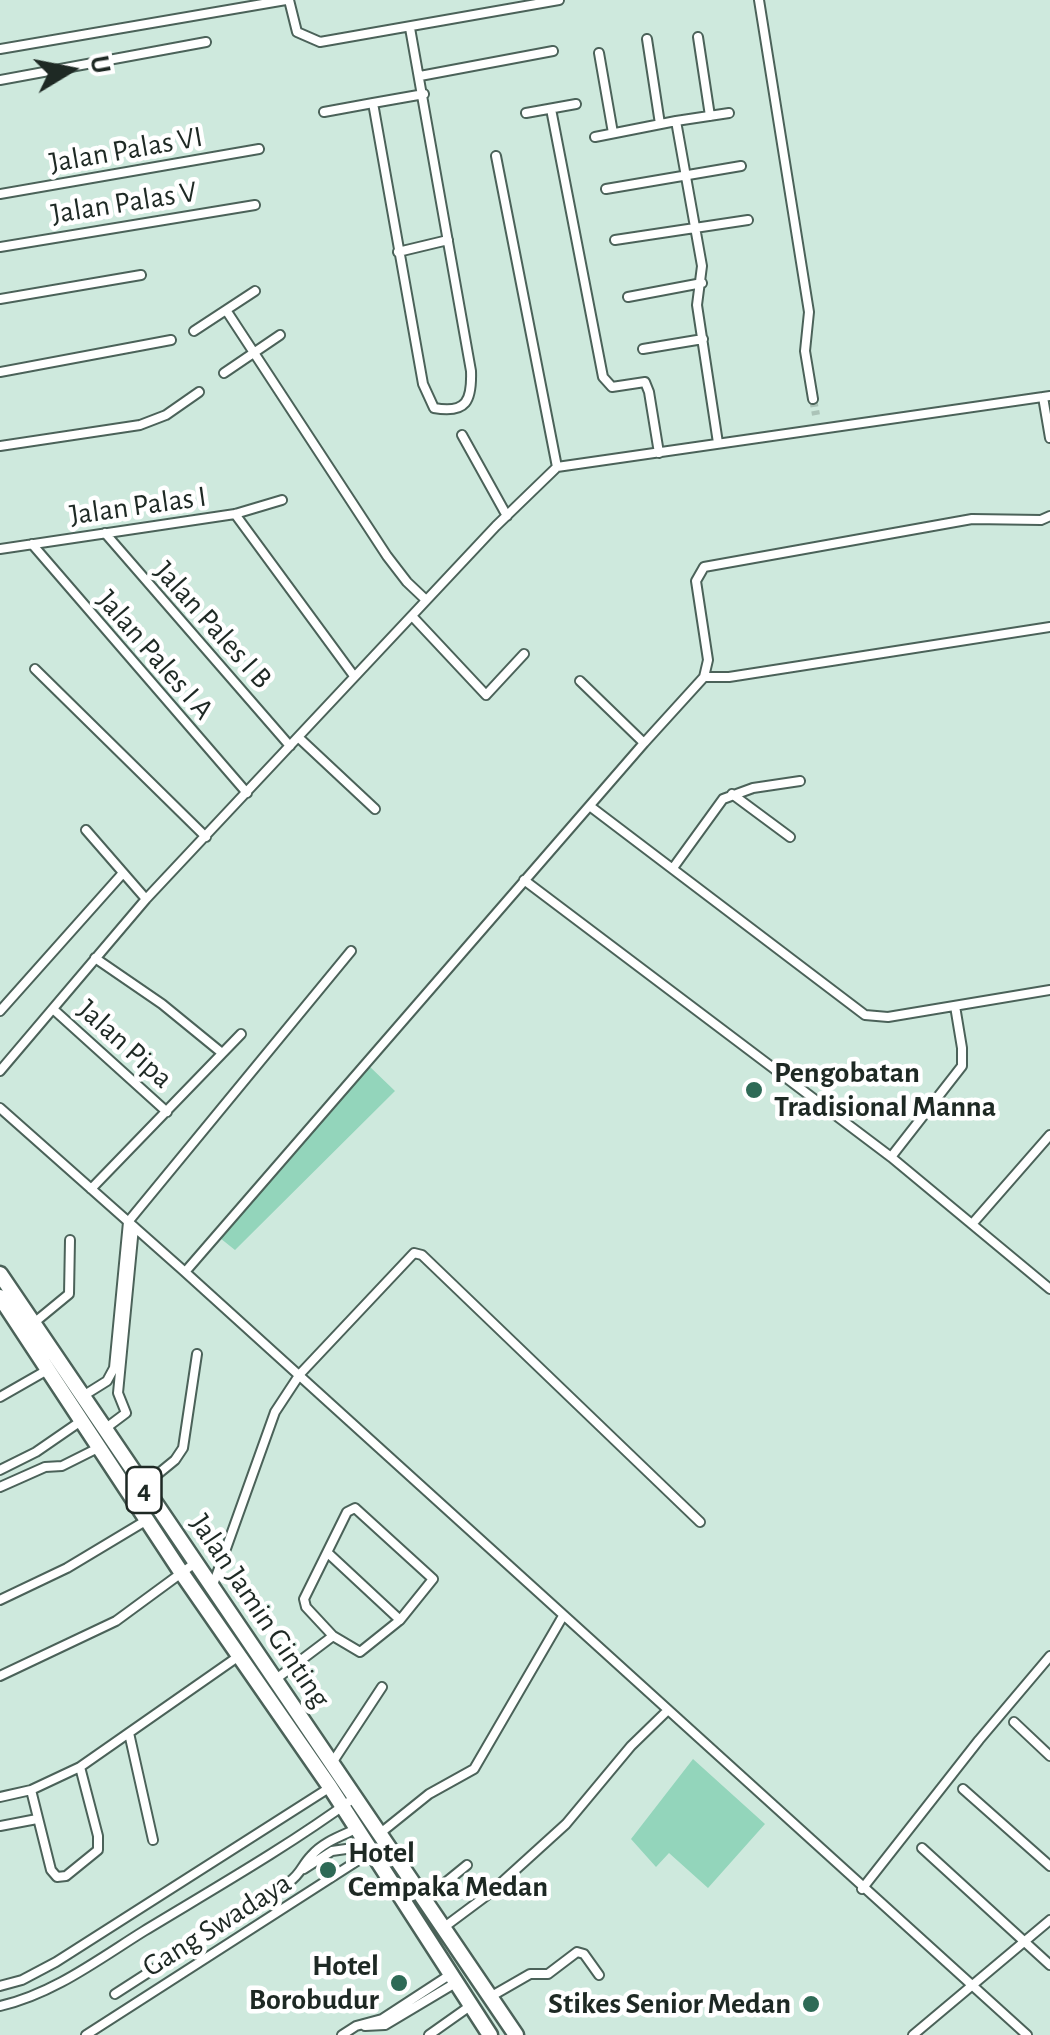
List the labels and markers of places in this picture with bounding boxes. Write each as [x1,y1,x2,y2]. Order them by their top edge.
place label: Pengobatan Tradisional Manna [774,1055,996,1126]
marker: Pengobatan Tradisional Manna [743,1079,765,1101]
place label: Hotel Cempaka Medan [348,1835,548,1906]
marker: Hotel Cempaka Medan [317,1859,339,1881]
place label: Hotel Borobudur [249,1948,379,2018]
marker: Hotel Borobudur [388,1972,410,1994]
place label: Stikes Senior Medan [548,1986,791,2022]
marker: Stikes Senior Medan [800,1993,822,2015]

